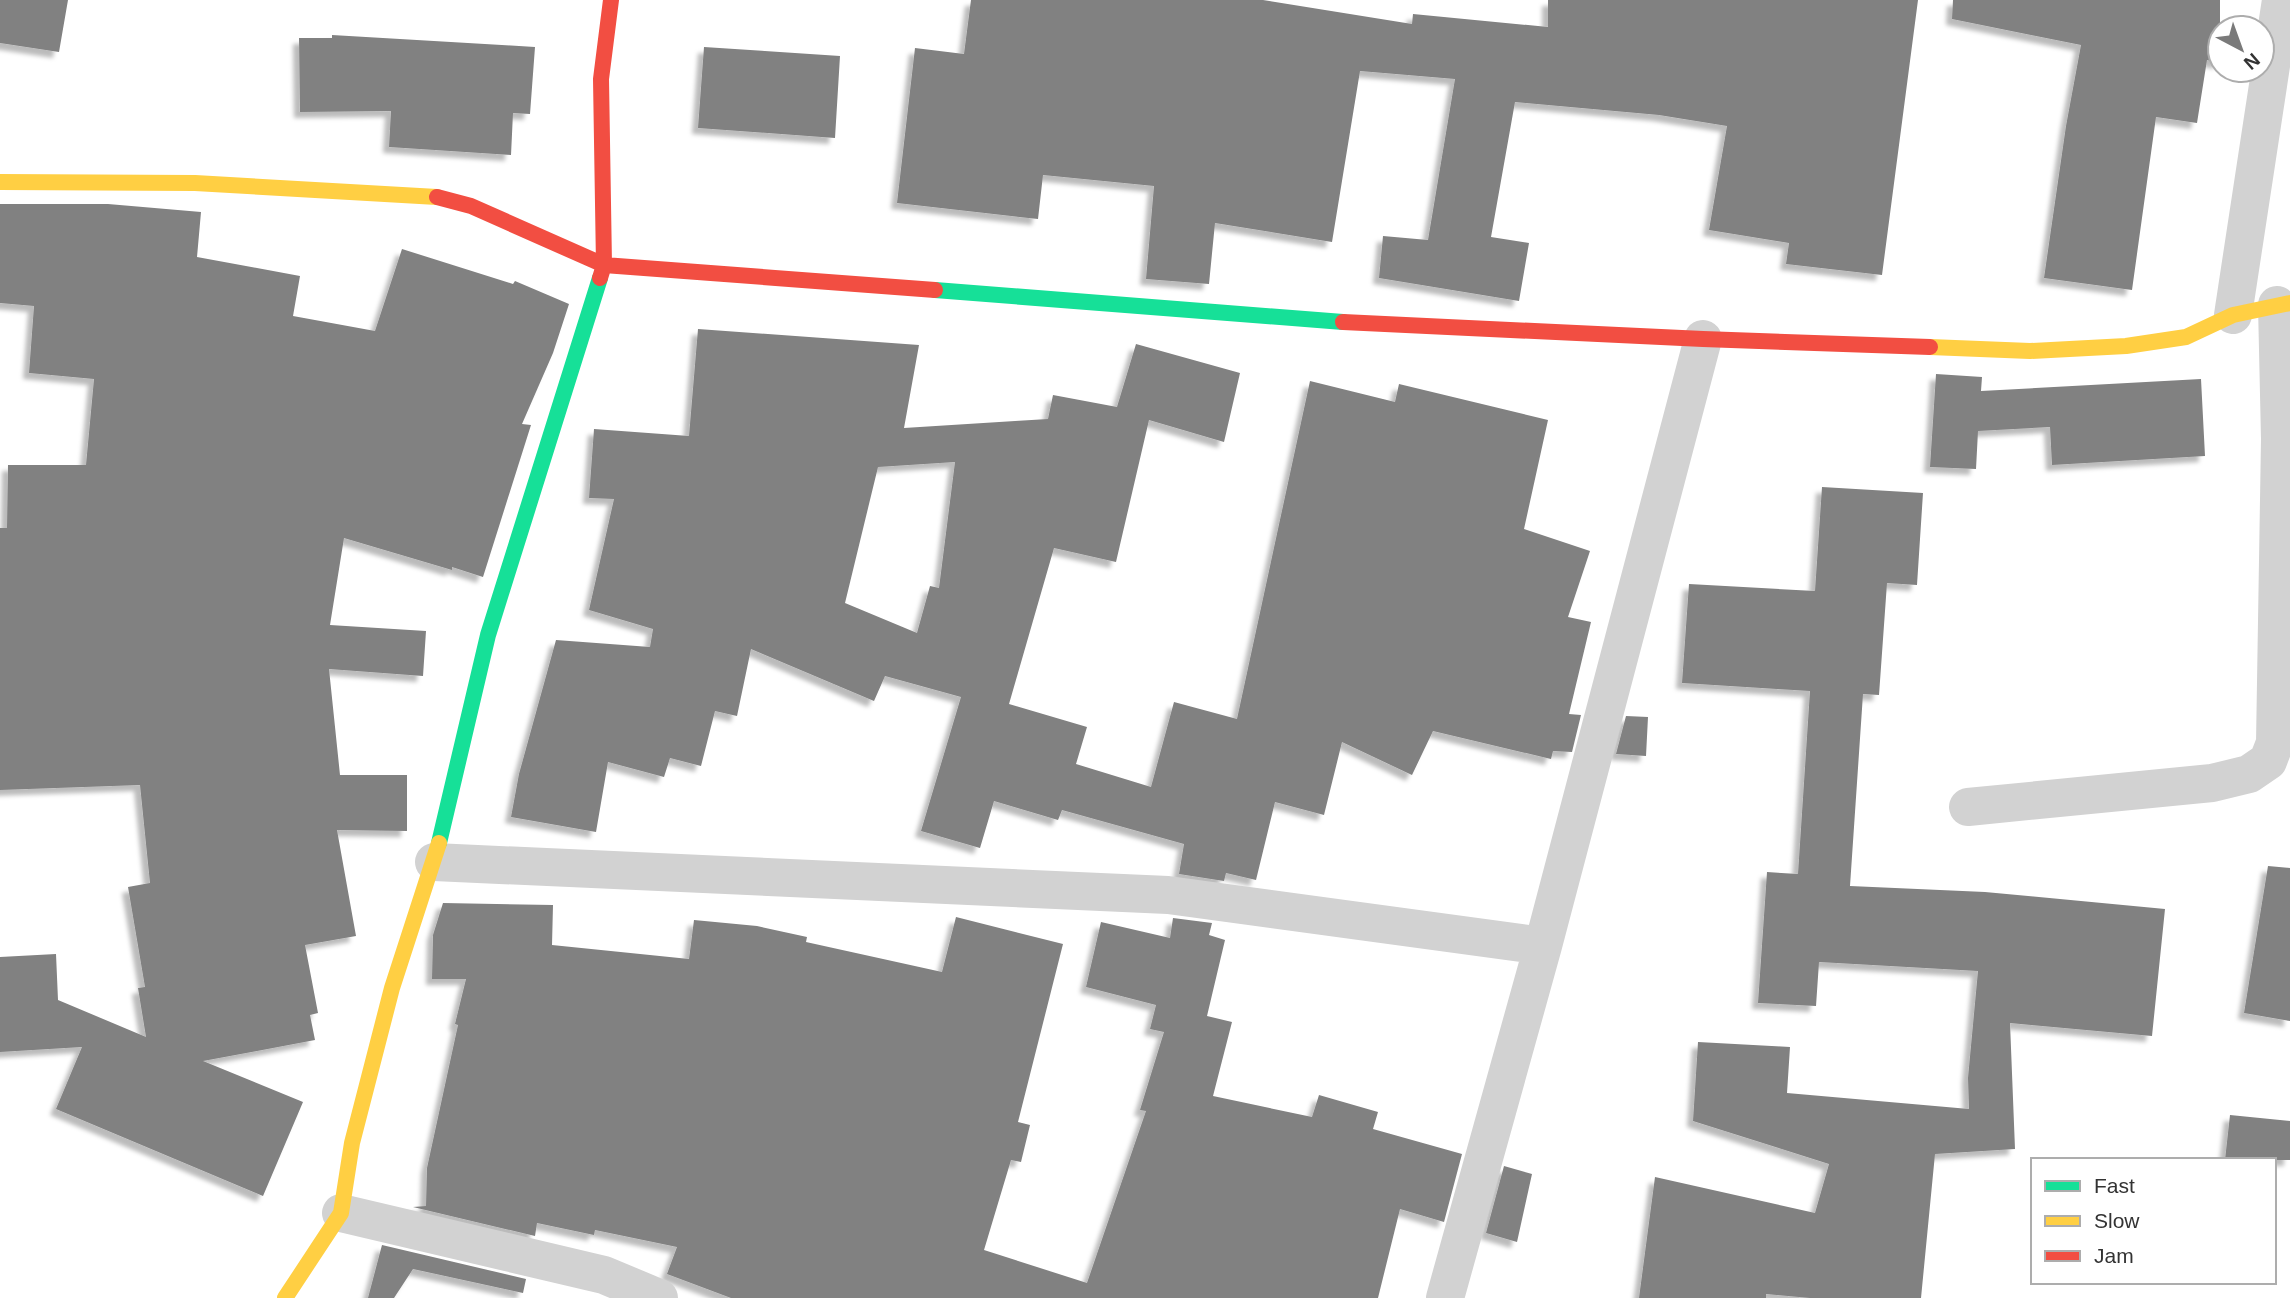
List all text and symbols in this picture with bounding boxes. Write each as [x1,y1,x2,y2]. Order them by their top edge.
north arrow [2206,14,2276,84]
text: N [2240,49,2264,74]
legend [2031,1158,2276,1284]
text: Fast [2094,1174,2135,1197]
text: Slow [2094,1209,2140,1232]
text: Jam [2094,1244,2134,1267]

